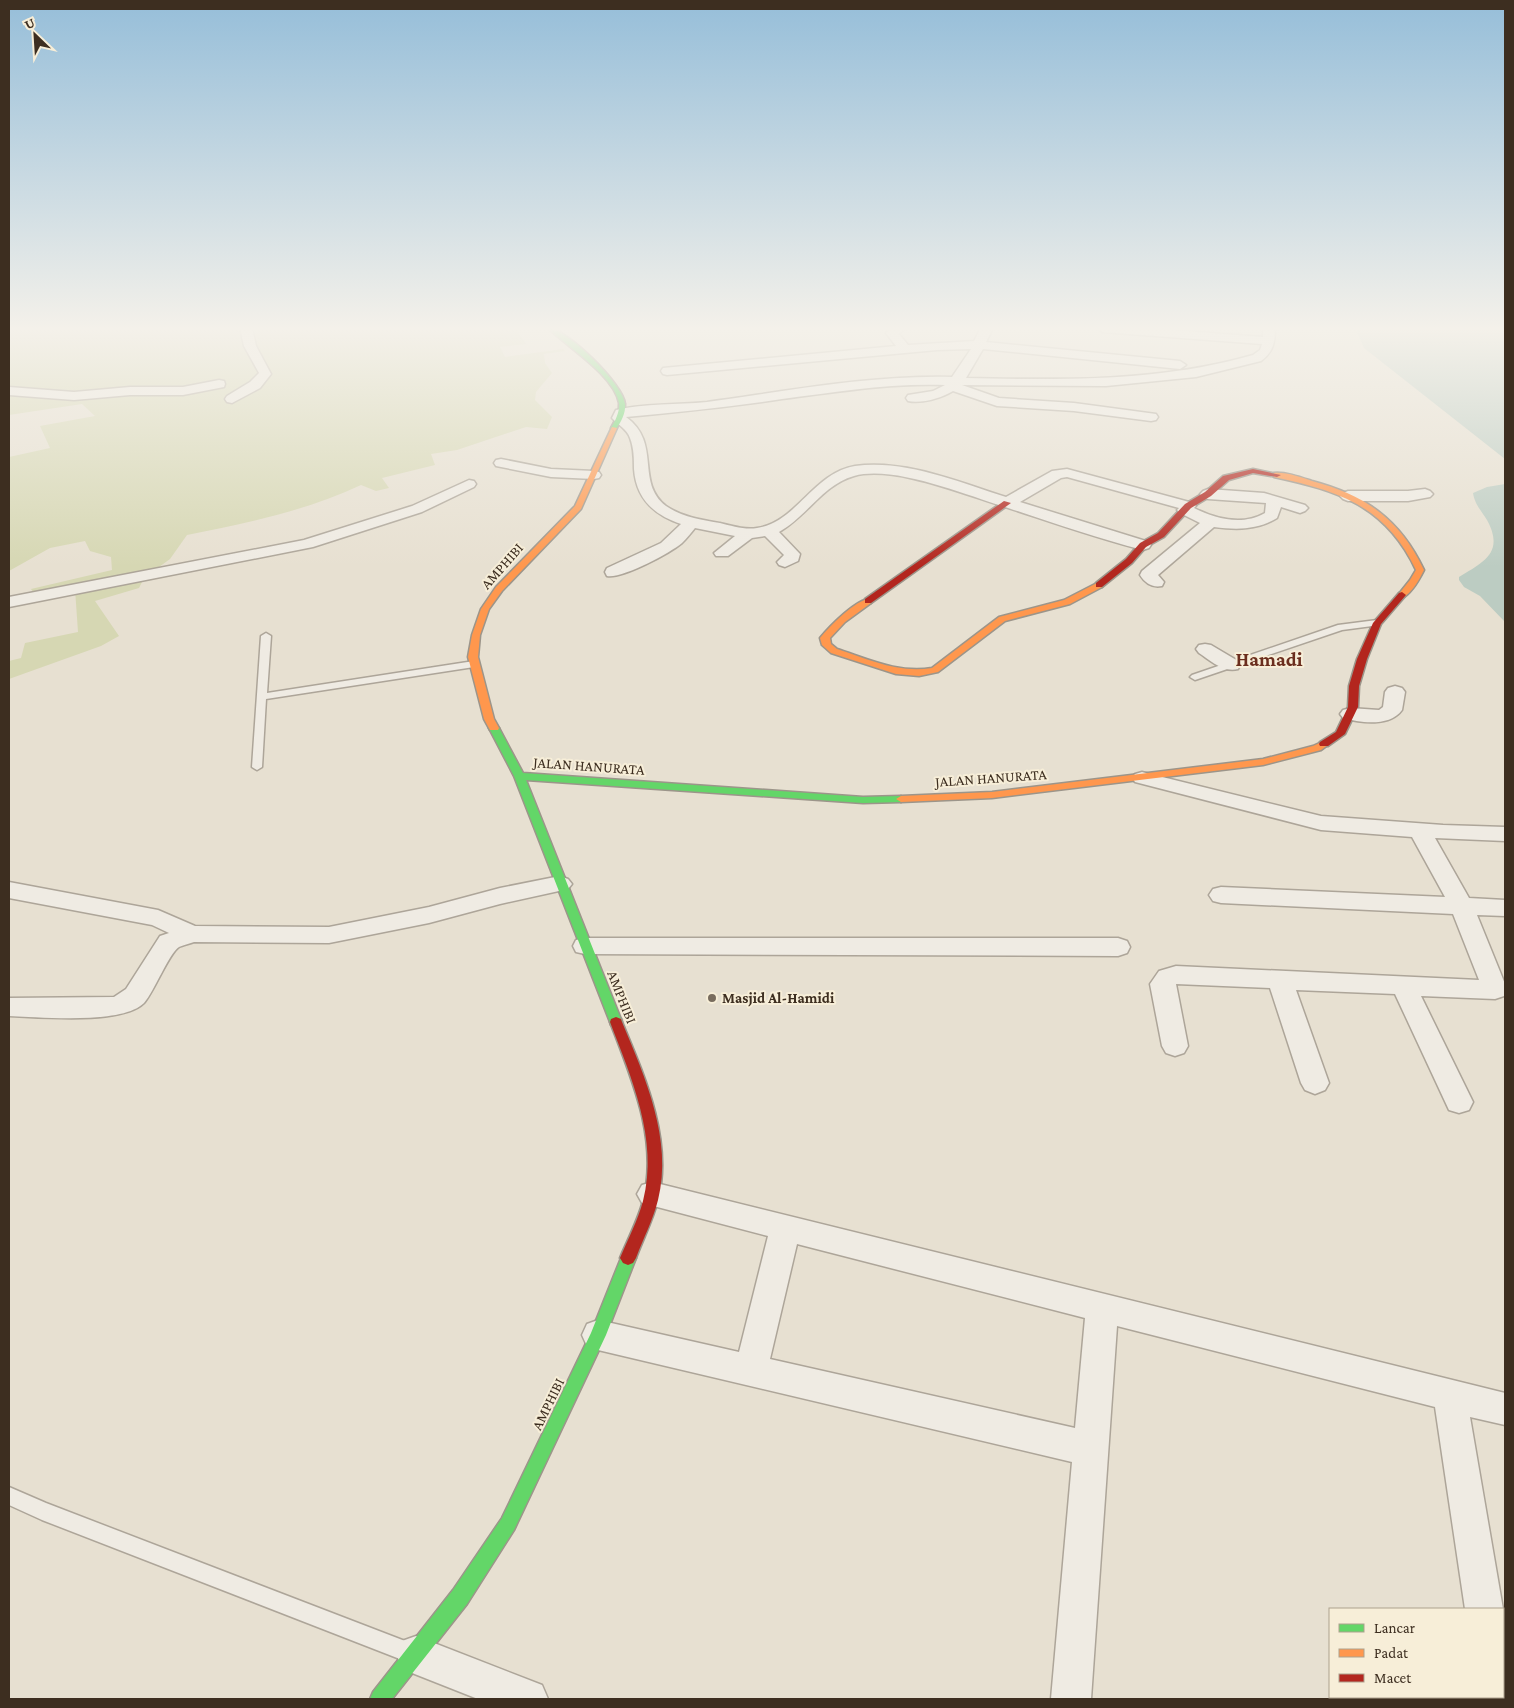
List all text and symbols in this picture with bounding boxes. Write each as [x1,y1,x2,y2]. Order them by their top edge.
north arrow [10,10,60,60]
text: U [22,14,38,32]
street label: AMPHIBI [478,540,526,592]
district label: Hamadi [1236,648,1303,670]
street label: JALAN HANURATA [531,754,646,779]
street label: JALAN HANURATA [933,766,1048,791]
street label: AMPHIBI [604,968,640,1026]
place label: Masjid Al-Hamidi [722,990,835,1007]
marker: Masjid Al-Hamidi [706,992,718,1004]
street label: AMPHIBI [529,1375,567,1433]
legend [1329,1608,1504,1698]
text: Lancar [1374,1620,1416,1636]
text: Padat [1374,1645,1409,1661]
text: Macet [1374,1670,1412,1686]

